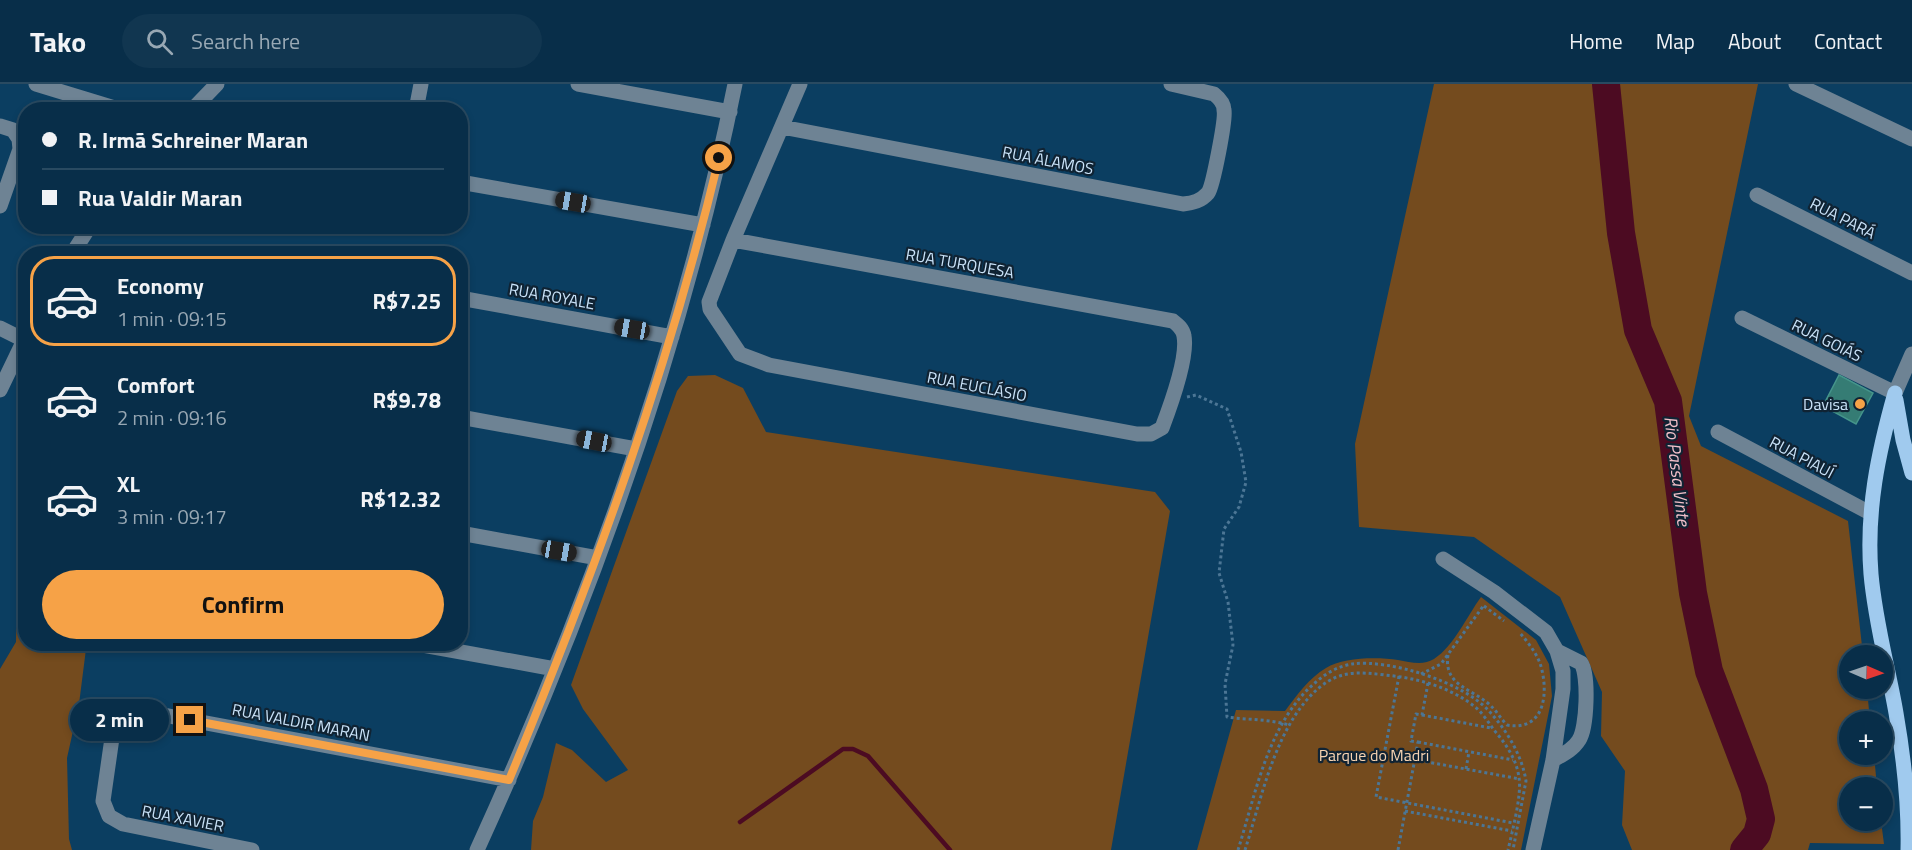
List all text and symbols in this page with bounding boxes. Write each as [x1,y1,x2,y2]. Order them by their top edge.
search box [122,14,542,68]
text: Tako [30,20,86,63]
text: Search here [191,24,300,58]
icon: search [143,25,176,58]
text: Home [1569,25,1623,57]
text: Map [1656,25,1695,57]
text: About [1728,25,1781,57]
text: Contact [1814,25,1882,57]
text: R. Irmã Schreiner Maran [78,123,308,157]
street label: RUA ÁLAMOS [1000,139,1096,181]
route start [705,144,732,171]
text: Rua Valdir Maran [78,181,242,215]
car [554,190,592,214]
street label: RUA PARÁ [1806,191,1880,245]
street label: RUA TURQUESA [904,242,1016,284]
text: Economy [117,269,204,303]
icon: car [45,274,99,328]
street label: RUA ROYALE [507,277,597,315]
text: R$7.25 [372,284,441,318]
text: 1 min · 09:15 [117,303,227,334]
street label: RUA GOIÁS [1788,313,1866,367]
car [613,317,651,341]
street label: RUA EUCLÁSIO [925,365,1029,407]
text: Comfort [117,368,195,402]
icon: car [45,373,99,427]
text: R$9.78 [372,383,441,417]
place label: Davisa [1803,392,1848,416]
marker: Davisa [1853,397,1867,411]
text: 2 min · 09:16 [117,402,227,433]
water label: Rio Passa Vinte [1657,414,1698,529]
car [575,429,613,453]
street label: RUA PIAUÍ [1765,430,1840,485]
text: XL [117,467,140,501]
icon: car [45,472,99,526]
text: R$12.32 [360,482,441,516]
text: 3 min · 09:17 [117,501,227,532]
car [540,539,578,563]
button: Confirm [42,570,444,639]
north arrow [1839,645,1893,699]
map controls [1839,645,1893,831]
street label: RUA VALDIR MARAN [230,697,372,747]
callout: 2 min [70,699,169,741]
text: 2 min [95,704,144,735]
route end [176,706,203,733]
button: + [1839,711,1893,765]
park label: Parque do Madri [1319,743,1429,767]
button: − [1839,777,1893,831]
street label: RUA XAVIER [140,798,226,838]

